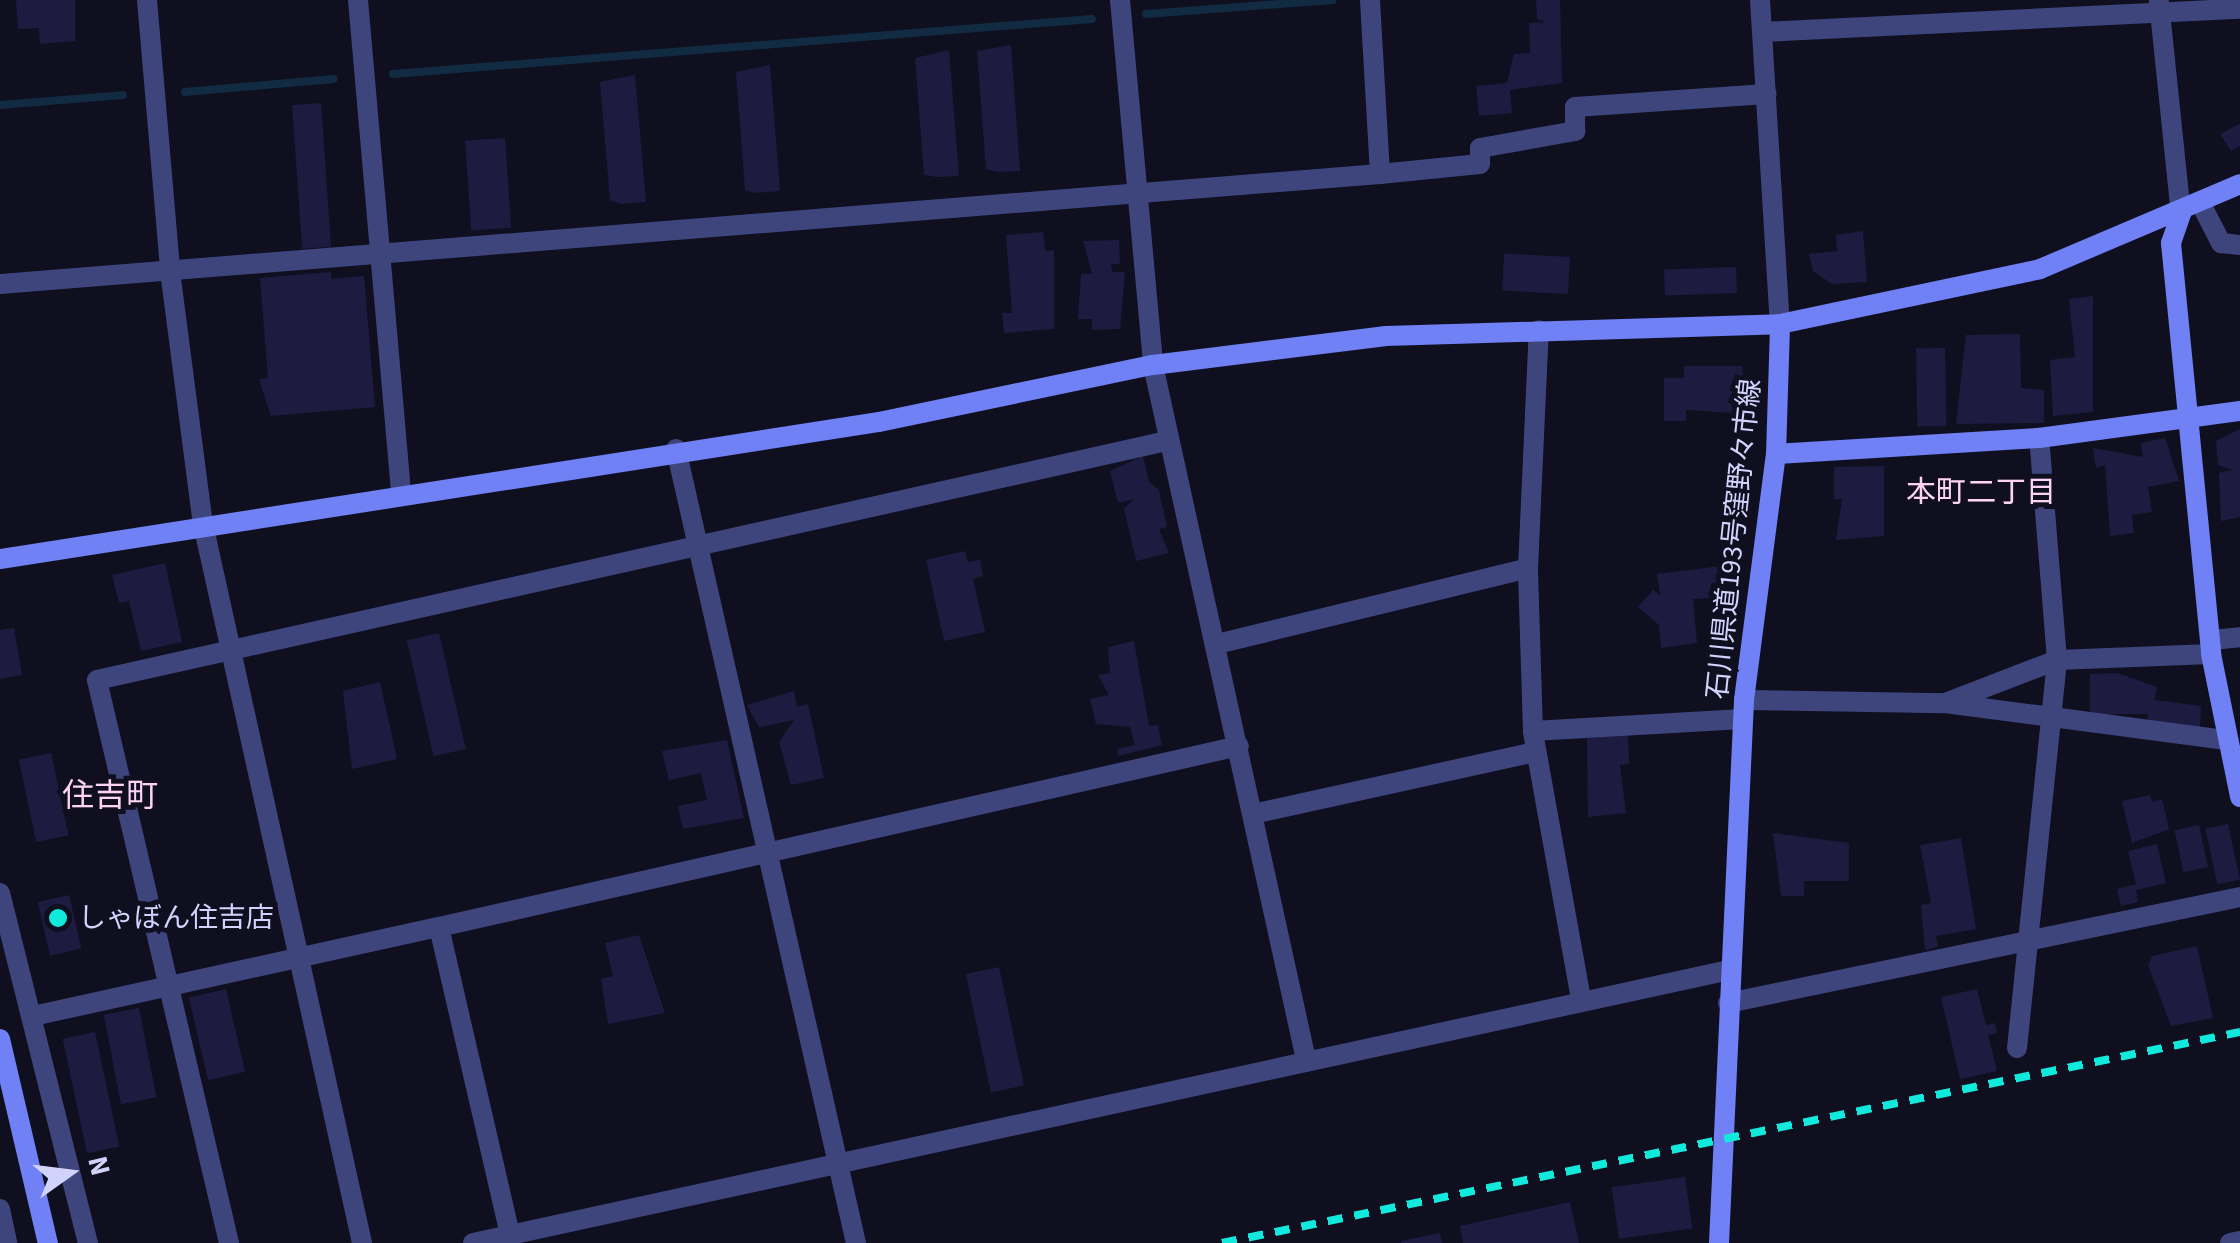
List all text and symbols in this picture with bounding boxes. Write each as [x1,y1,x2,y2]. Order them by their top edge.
street label: 石川県道193号窪野々市線 [1700,377,1768,701]
district label: 本町二丁目 [1906,475,2056,511]
district label: 住吉町 [62,777,158,815]
place label: しゃぼん住吉店 [78,901,274,935]
marker: しゃぼん住吉店 [47,907,69,929]
north arrow [20,1123,120,1223]
text: N [77,1152,121,1180]

